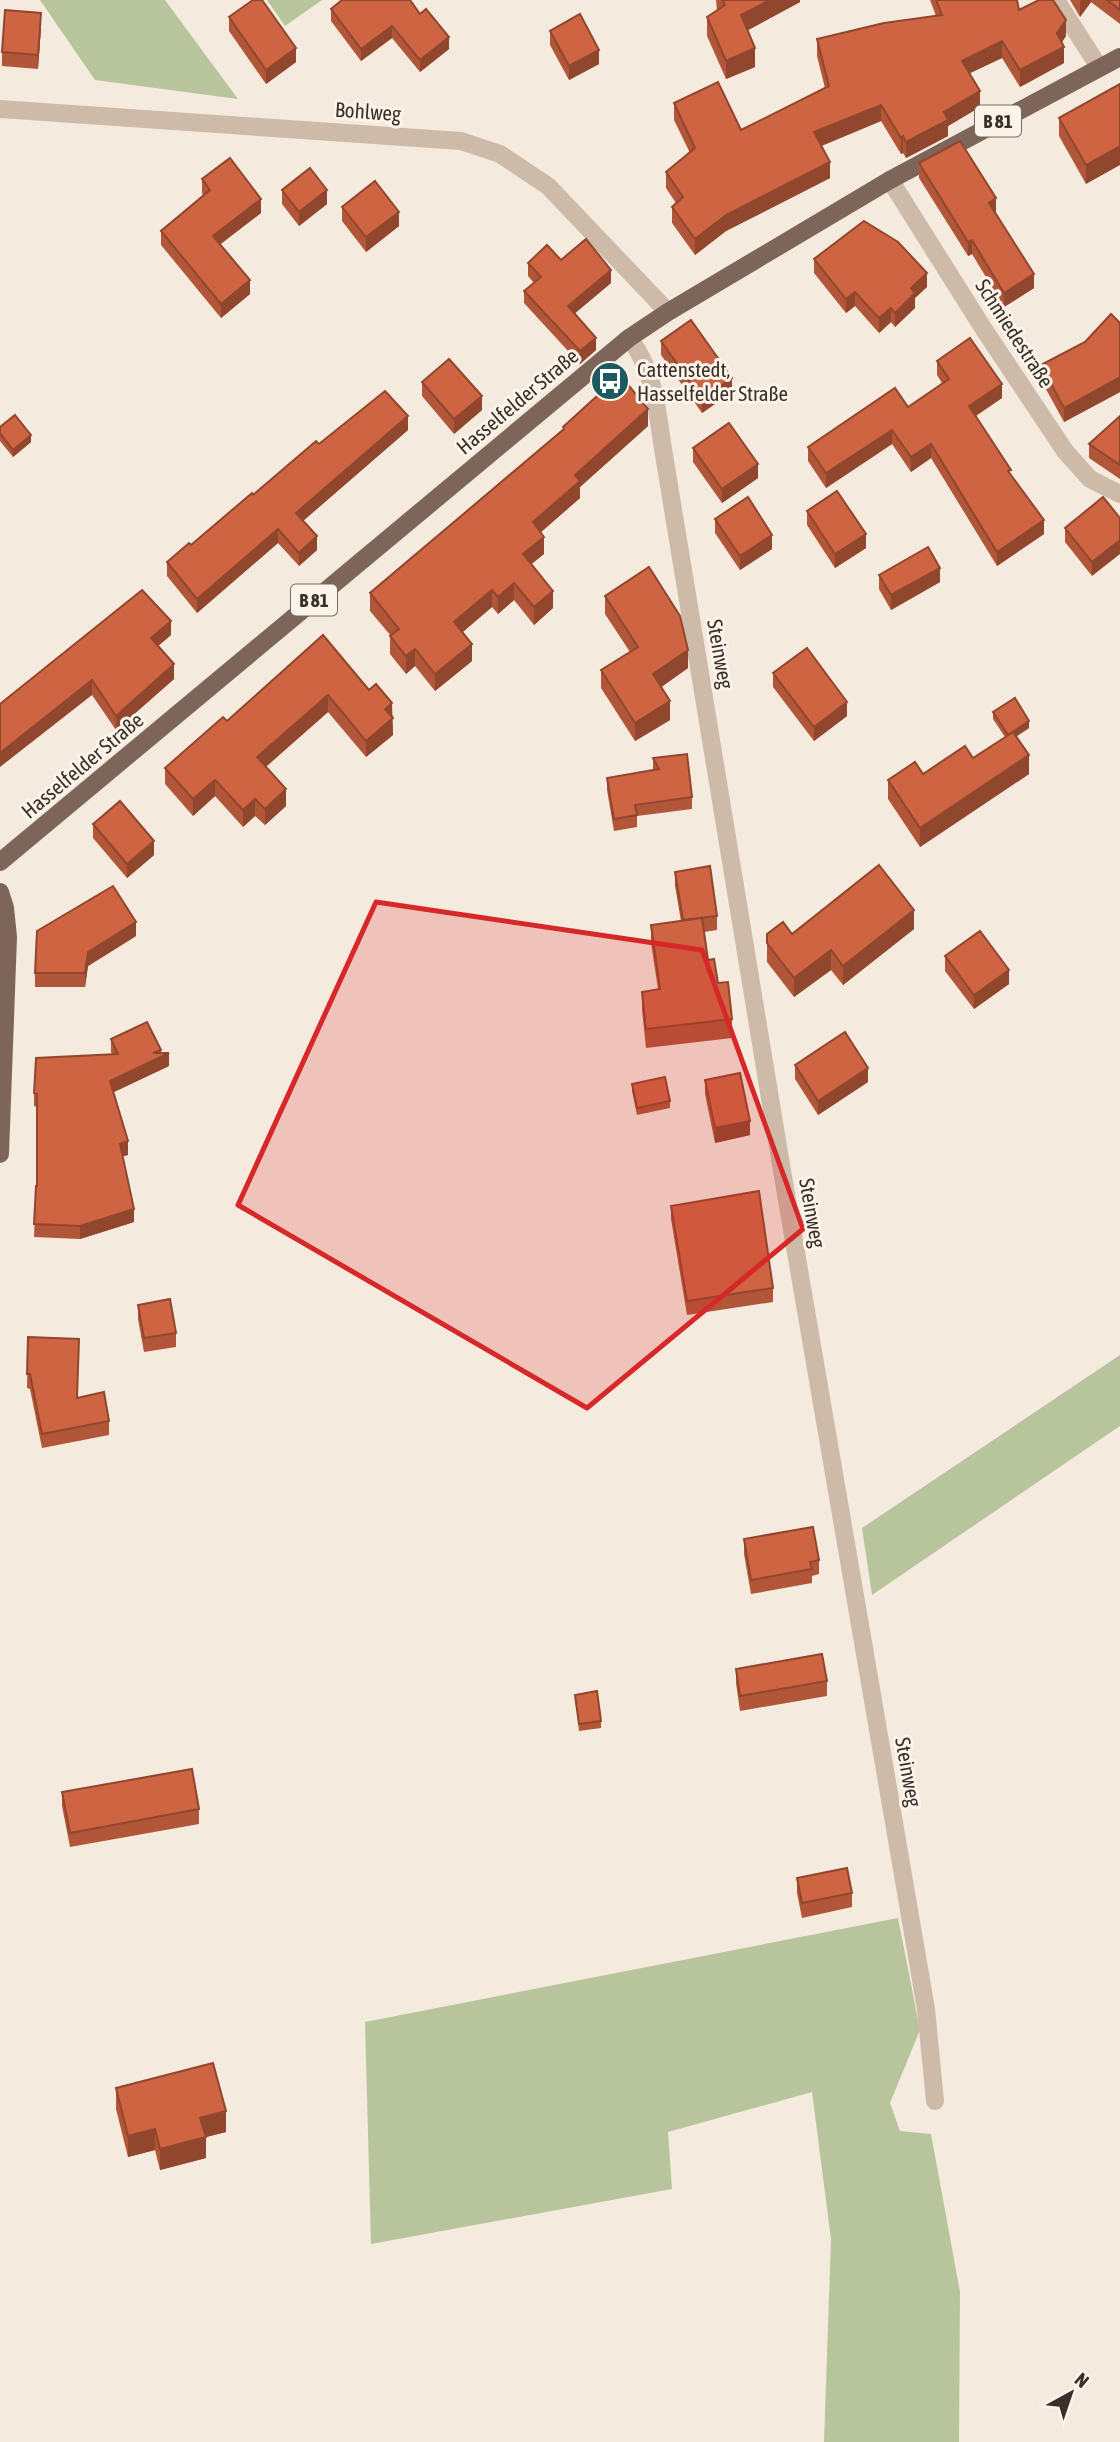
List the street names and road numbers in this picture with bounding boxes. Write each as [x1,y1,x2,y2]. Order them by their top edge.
street label: Bohlweg [334,97,402,125]
road number: B 81 [975,105,1021,136]
street label: Schmiedestraße [971,274,1059,392]
street label: Hasselfelder Straße [451,343,583,459]
road number: B 81 [291,584,337,615]
street label: Steinweg [703,617,739,691]
street label: Hasselfelder Straße [16,707,148,823]
street label: Steinweg [795,1176,831,1250]
street label: Steinweg [891,1735,927,1809]

